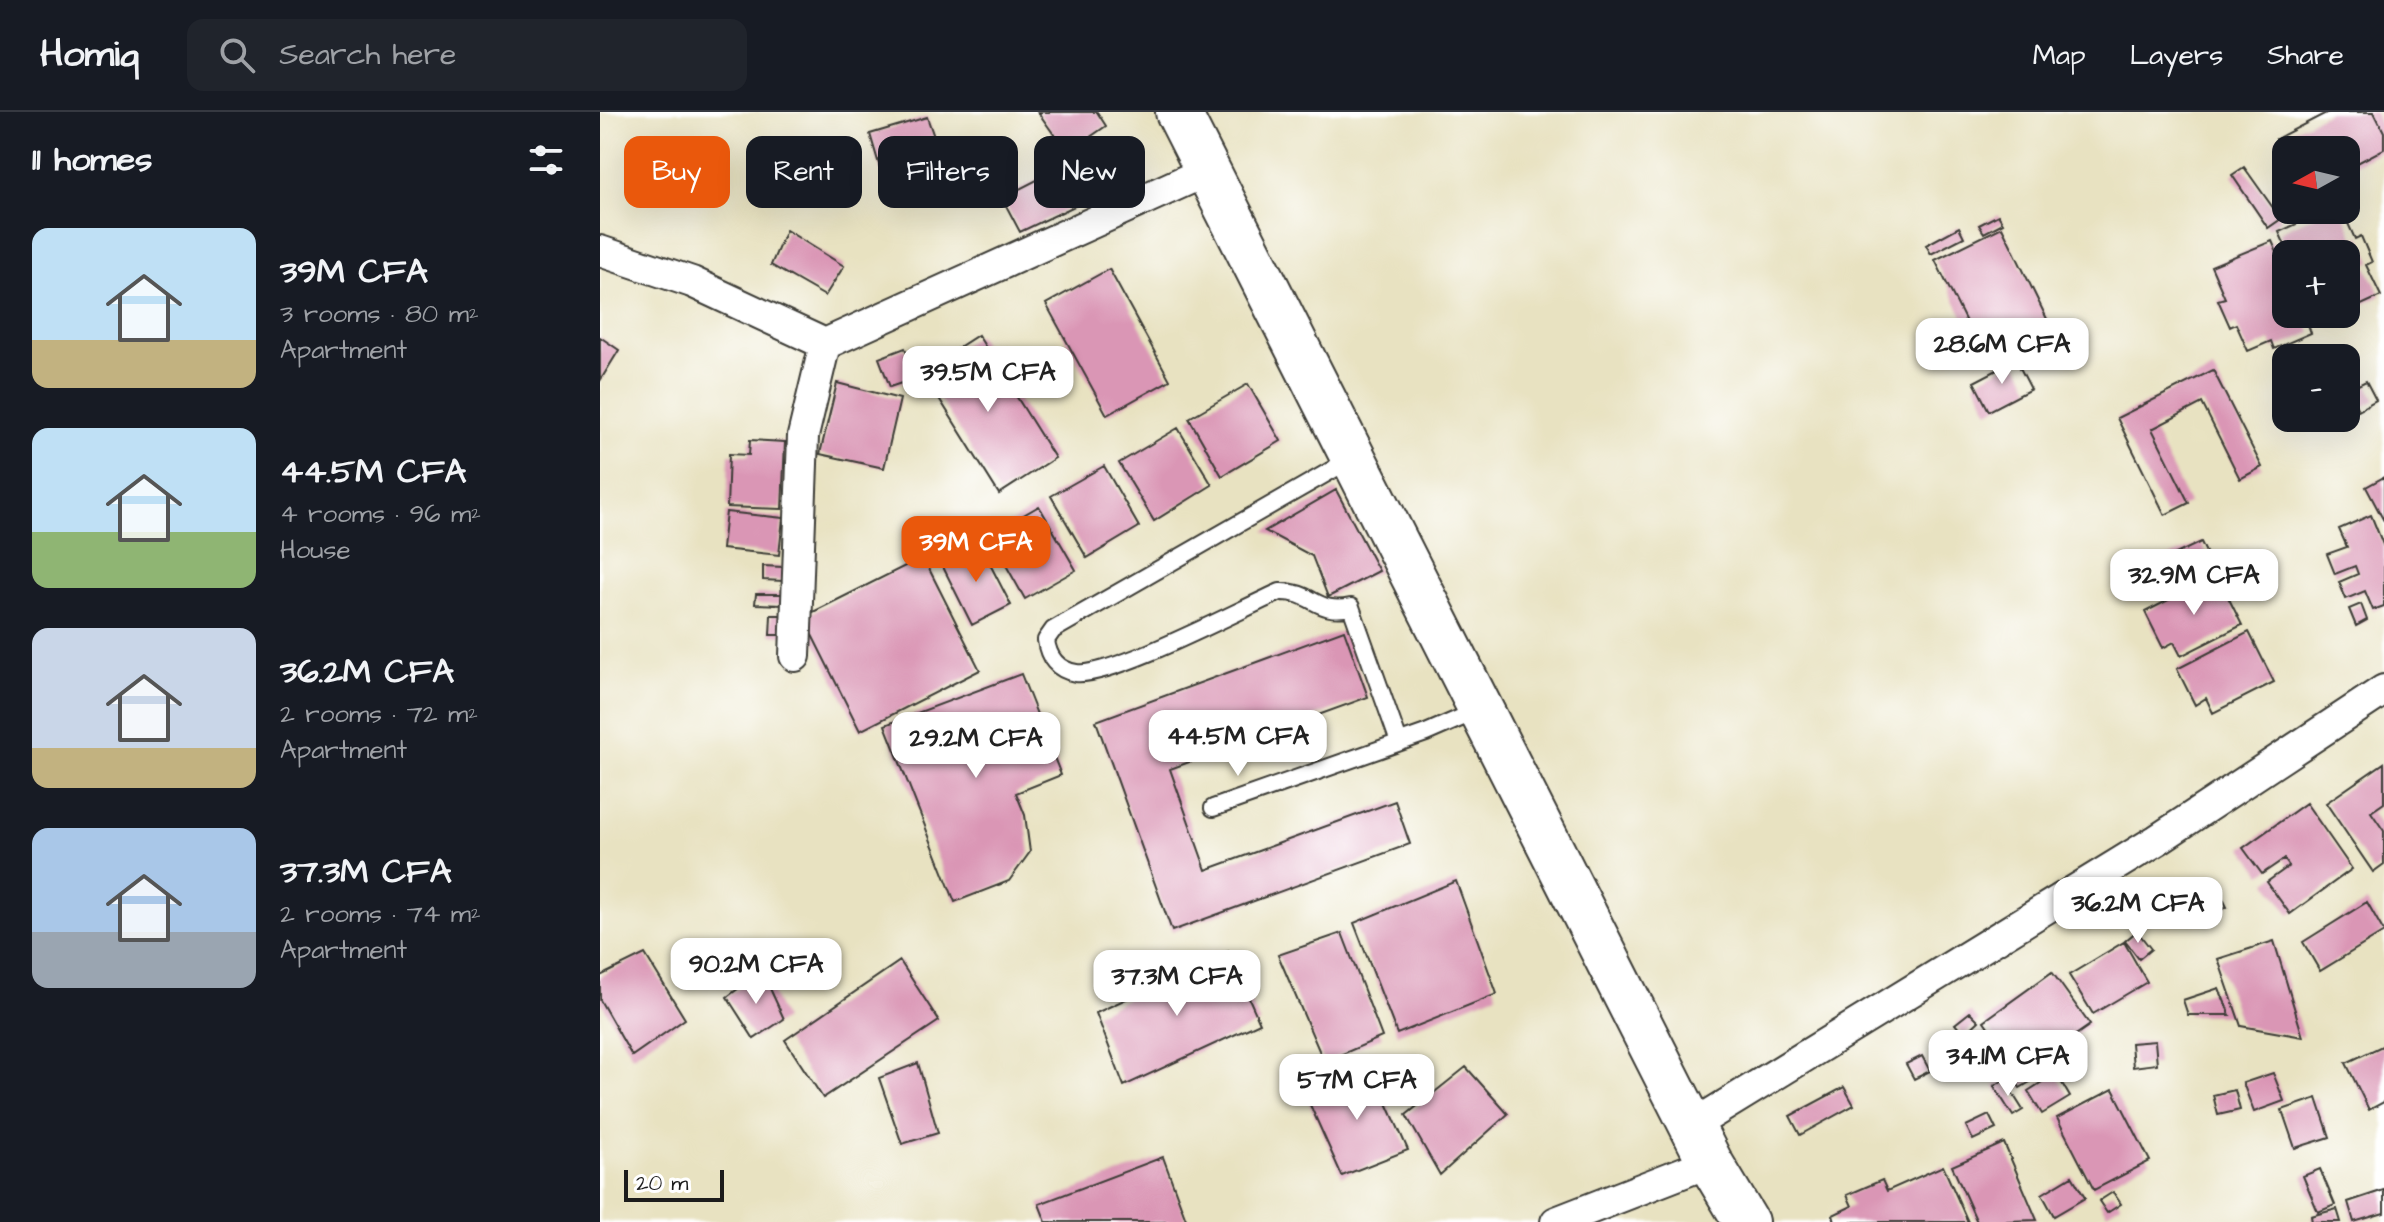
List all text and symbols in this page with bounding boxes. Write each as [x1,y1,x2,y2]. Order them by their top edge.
search box [187,19,747,91]
text: Homiq [40,29,139,81]
icon: search [215,33,259,77]
text: Search here [279,34,456,76]
text: Map [2033,36,2086,75]
text: Layers [2130,36,2223,75]
text: Share [2267,36,2344,75]
text: 11 homes [32,136,152,184]
chip: Buy [624,136,730,208]
chip: Rent [746,136,862,208]
chip: Filters [878,136,1018,208]
chip: New [1034,136,1145,208]
north arrow [2272,136,2360,224]
map controls [2272,136,2360,432]
icon: filters [524,138,568,182]
button: + [2272,240,2360,328]
text: 39M CFA [280,248,428,296]
icon: home [96,260,192,356]
text: 3 rooms · 80 m² [280,296,479,332]
pin: 28.6M CFA [1910,318,2094,386]
text: 28.6M CFA [1934,326,2070,362]
text: Apartment [280,332,407,368]
button: − [2272,344,2360,432]
pin: 39.5M CFA [896,346,1080,414]
text: 39.5M CFA [920,354,1056,390]
text: 44.5M CFA [280,448,466,496]
icon: home [96,460,192,556]
text: 4 rooms · 96 m² [280,496,481,532]
pin: 39M CFA [902,516,1050,584]
text: 39M CFA [919,524,1033,560]
text: House [280,532,351,568]
pin: 32.9M CFA [2102,549,2286,617]
text: 32.9M CFA [2128,557,2260,593]
text: 36.2M CFA [280,648,454,696]
icon: home [96,660,192,756]
text: 2 rooms · 72 m² [280,696,478,732]
pin: 44.5M CFA [1146,710,1330,778]
pin: 29.2M CFA [884,712,1068,780]
text: 44.5M CFA [1167,718,1309,754]
text: 29.2M CFA [909,720,1043,756]
text: Apartment [280,732,407,768]
text: 37.3M CFA [280,848,451,896]
icon: home [96,860,192,956]
pin: 36.2M CFA [2046,877,2230,945]
text: 36.2M CFA [2071,885,2205,921]
text: 2 rooms · 74 m² [280,896,481,932]
text: Apartment [280,932,407,968]
pin: 90.2M CFA [664,938,848,1006]
text: 90.2M CFA [689,946,823,982]
pin: 37.3M CFA [1085,950,1269,1018]
text: 37.3M CFA [1111,958,1243,994]
pin: 34.1M CFA [1916,1030,2100,1098]
text: 34.1M CFA [1947,1038,2069,1074]
pin: 57M CFA [1283,1054,1431,1122]
text: 57M CFA [1297,1062,1417,1098]
scale bar [624,1166,724,1202]
text: 20 m [636,1168,688,1199]

